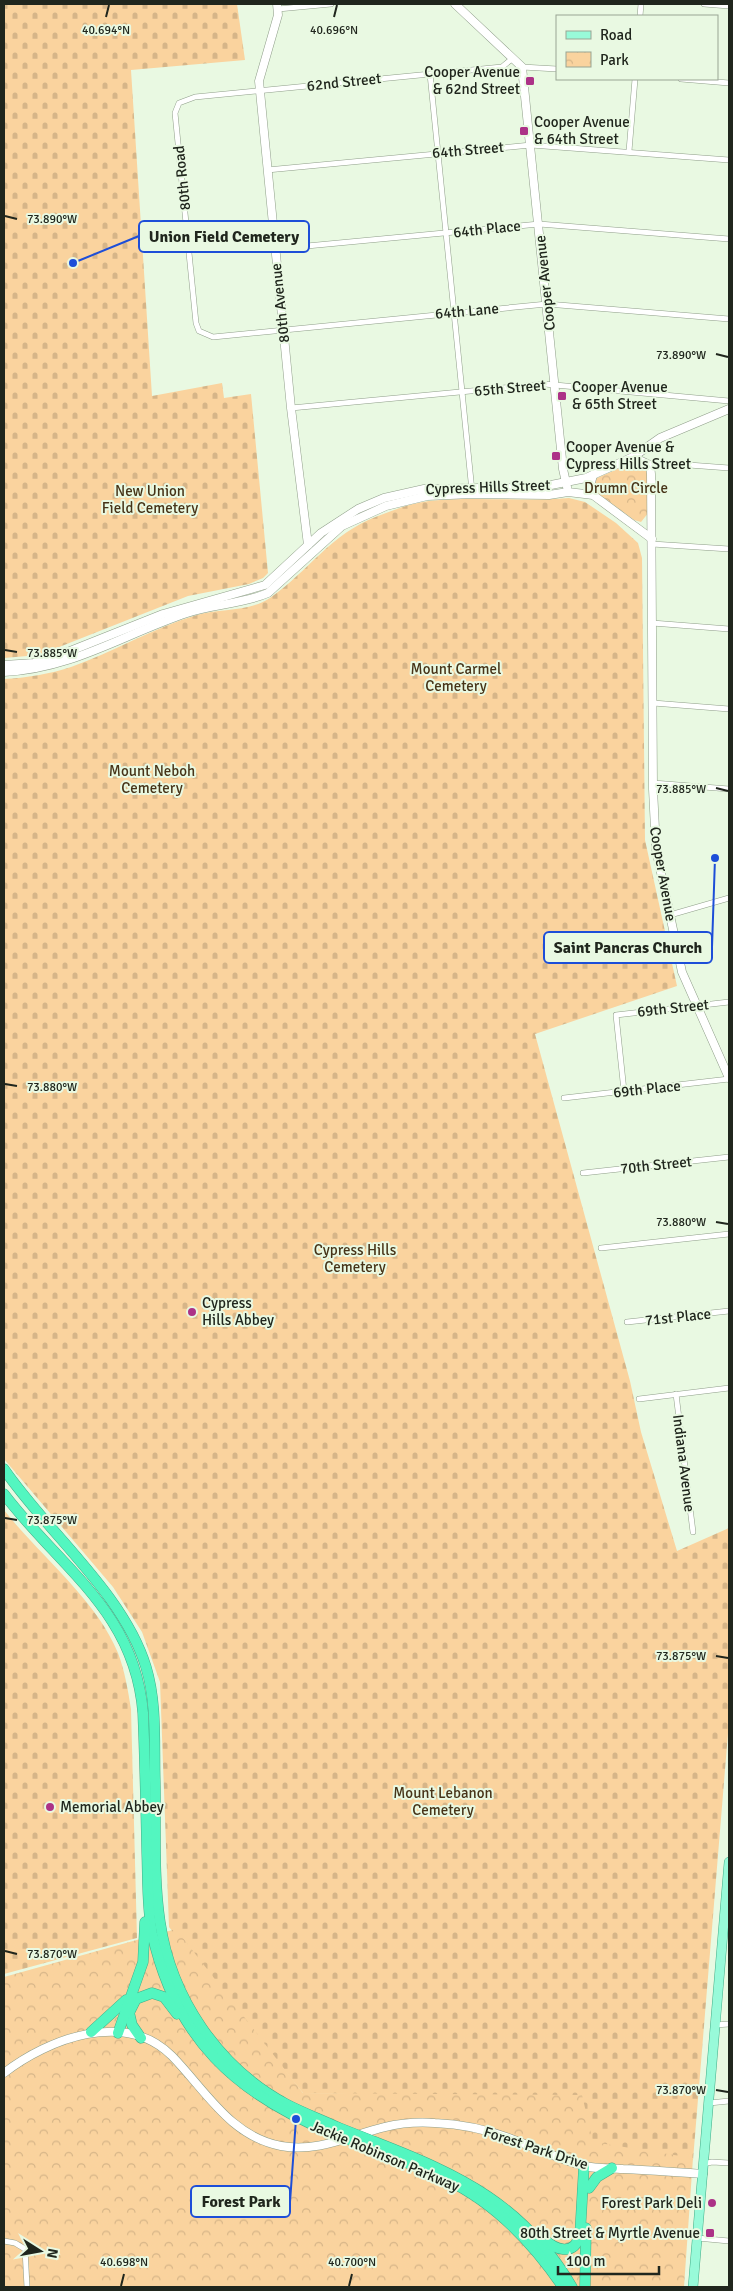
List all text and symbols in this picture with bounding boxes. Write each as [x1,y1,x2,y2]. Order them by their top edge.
legend [556,15,718,80]
text: 40.694°N [82,23,130,38]
text: 40.696°N [310,23,358,38]
text: Road [600,26,632,44]
text: Park [600,51,629,69]
place label: Cooper Avenue & 62nd Street [424,63,520,98]
street label: 62nd Street [306,69,382,95]
marker: Cooper Avenue & 62nd Street [524,75,536,87]
place label: Cooper Avenue & 64th Street [534,113,630,148]
marker: Cooper Avenue & 64th Street [518,125,530,137]
street label: 64th Street [431,138,505,162]
street label: 80th Road [170,145,194,211]
text: 73.890°W [27,212,77,227]
street label: 64th Place [452,217,522,241]
callout: Union Field Cemetery [139,221,309,252]
text: Union Field Cemetery [149,227,299,247]
street label: Cooper Avenue [531,234,559,332]
street label: 80th Avenue [267,262,293,344]
street label: 64th Lane [434,299,500,323]
text: 73.890°W [656,348,706,363]
street label: 65th Street [473,376,547,400]
place label: Cooper Avenue & 65th Street [572,378,668,413]
marker: Cooper Avenue & 65th Street [556,390,568,402]
place label: Cooper Avenue & Cypress Hills Street [566,438,691,473]
marker: Cooper Avenue & Cypress Hills Street [550,450,562,462]
street label: Cypress Hills Street [425,476,551,498]
park label: Drumn Circle [584,479,668,497]
park label: New Union Field Cemetery [102,482,198,517]
text: 73.885°W [27,646,77,661]
park label: Mount Carmel Cemetery [411,660,501,695]
park label: Mount Neboh Cemetery [109,762,195,797]
text: 73.885°W [656,782,706,797]
street label: Cooper Avenue [646,825,680,923]
callout: Saint Pancras Church [544,932,712,963]
text: Saint Pancras Church [554,938,703,958]
street label: 69th Street [636,995,710,1021]
street label: 69th Place [612,1077,682,1101]
text: 73.880°W [27,1080,77,1095]
street label: 70th Street [619,1152,693,1178]
text: 73.880°W [656,1215,706,1230]
park label: Cypress Hills Cemetery [314,1241,397,1276]
place label: Cypress Hills Abbey [202,1294,274,1329]
street label: 71st Place [644,1305,712,1329]
marker: Cypress Hills Abbey [186,1306,198,1318]
street label: Indiana Avenue [669,1413,699,1513]
text: 73.875°W [27,1513,77,1528]
text: 73.875°W [656,1649,706,1664]
park label: Mount Lebanon Cemetery [393,1784,493,1819]
place label: Memorial Abbey [60,1798,164,1816]
marker: Memorial Abbey [44,1801,56,1813]
text: 73.870°W [27,1947,77,1962]
text: 73.870°W [656,2083,706,2098]
street label: Jackie Robinson Parkway [308,2116,462,2196]
street label: Forest Park Drive [482,2123,590,2173]
callout: Forest Park [191,2186,290,2217]
text: Forest Park [201,2192,281,2212]
place label: Forest Park Deli [601,2194,702,2212]
marker: Forest Park Deli [706,2197,718,2209]
place label: 80th Street & Myrtle Avenue [520,2224,700,2242]
north arrow [15,2226,65,2276]
marker: 80th Street & Myrtle Avenue [704,2227,716,2239]
scale bar [558,2244,659,2276]
text: N [43,2247,62,2260]
text: 100 m [566,2252,606,2270]
text: 40.698°N [100,2255,148,2270]
text: 40.700°N [328,2255,376,2270]

